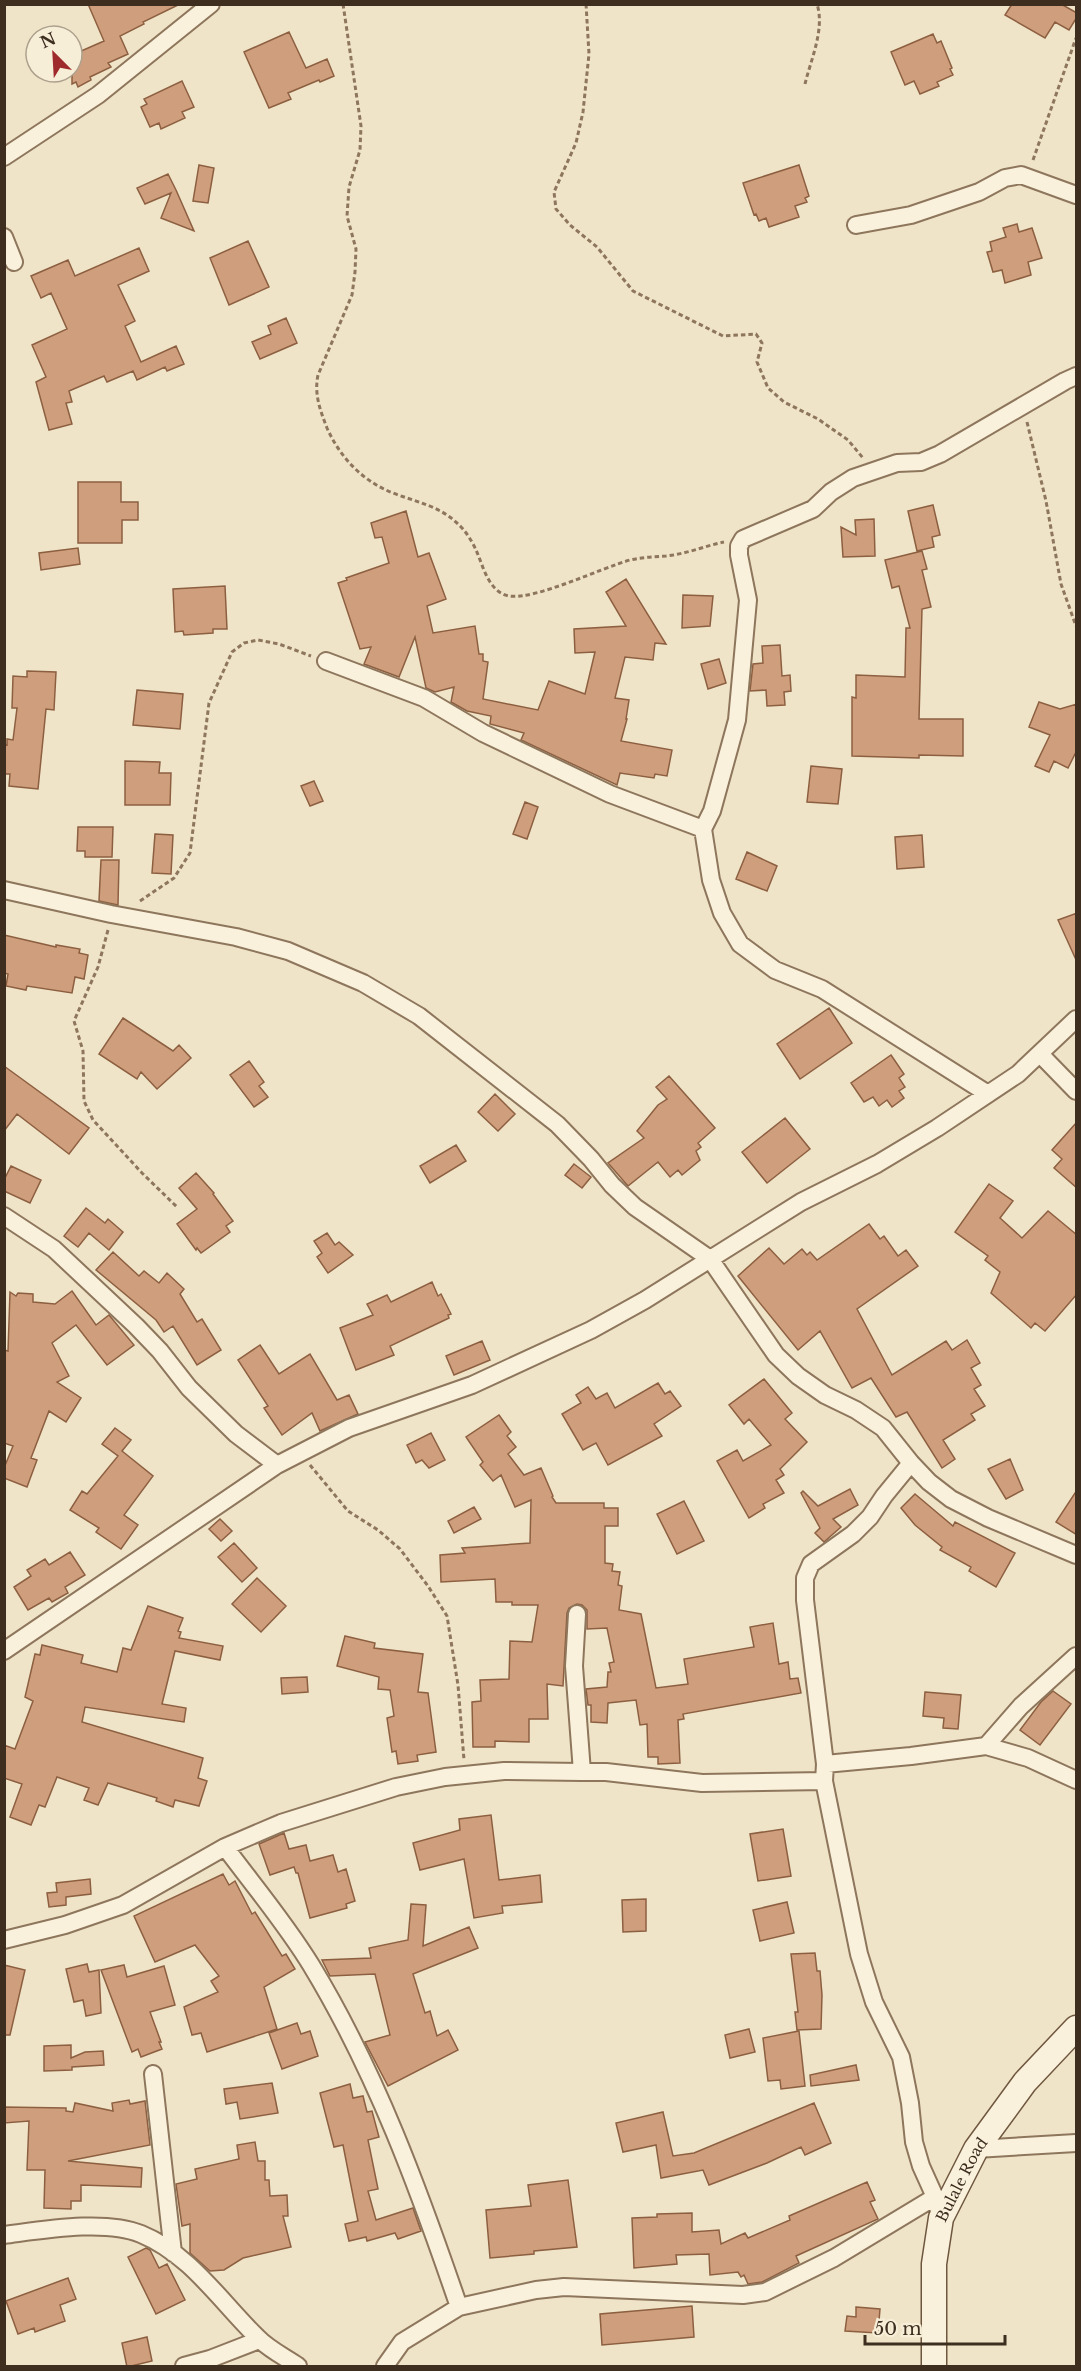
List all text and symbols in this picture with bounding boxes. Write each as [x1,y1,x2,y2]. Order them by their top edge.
north arrow [24,24,84,84]
text: N [37,28,59,52]
street label: Bulale Road [931,2133,991,2225]
scale bar [865,2308,1004,2346]
text: 50 m [874,2318,922,2340]

